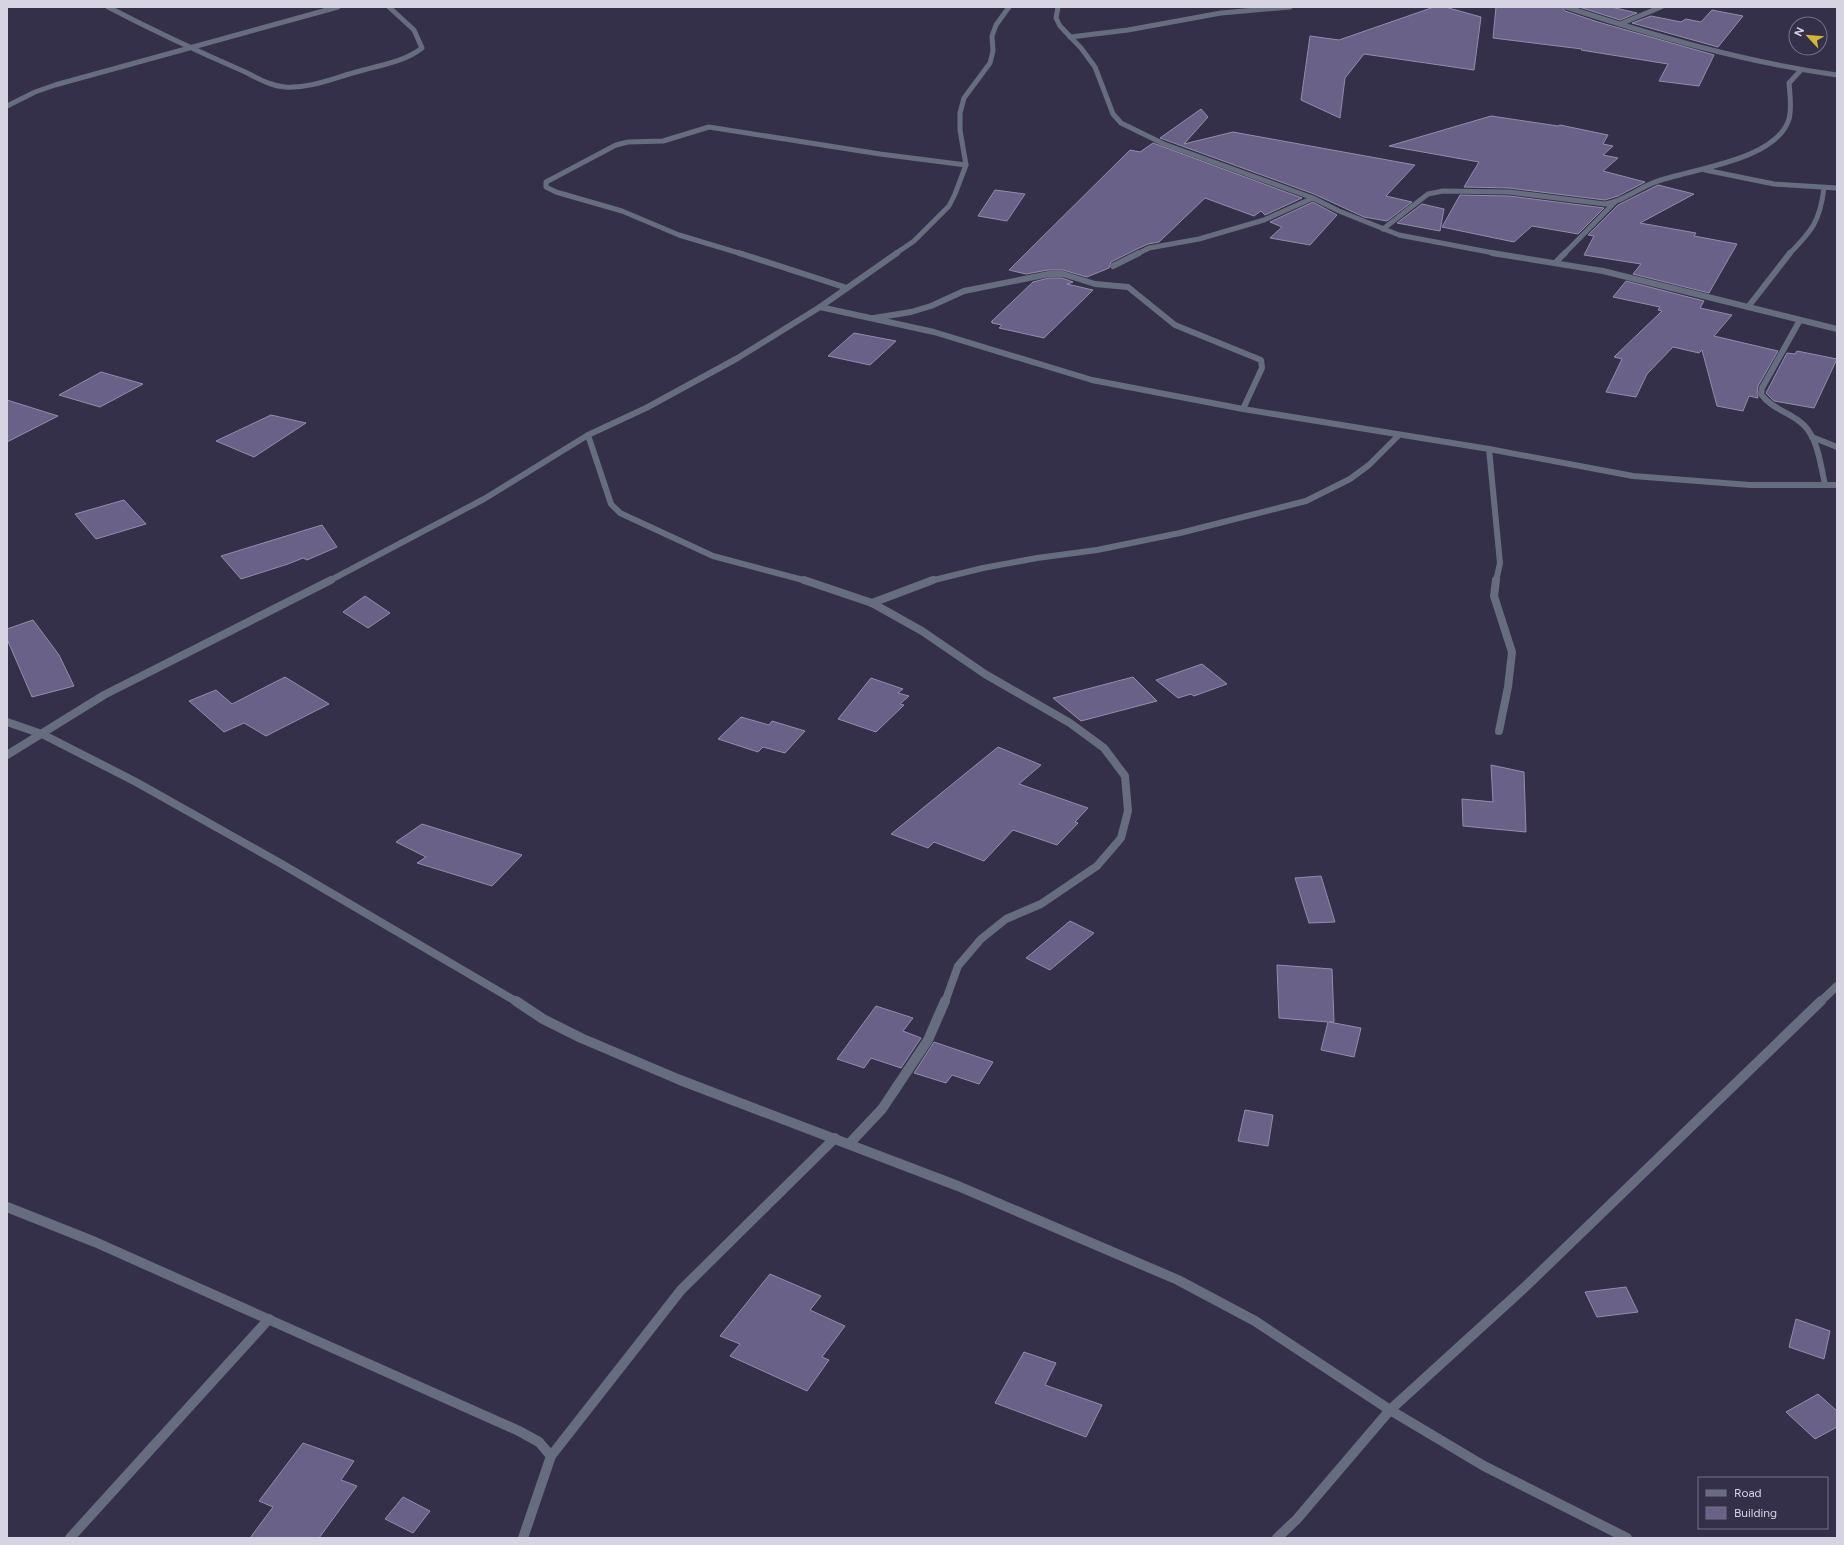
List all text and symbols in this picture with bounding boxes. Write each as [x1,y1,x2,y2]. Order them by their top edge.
north arrow [1788,16,1828,56]
text: N [1792,25,1807,39]
legend [1698,1477,1828,1529]
text: Road [1734,1486,1762,1500]
text: Building [1734,1506,1777,1520]

